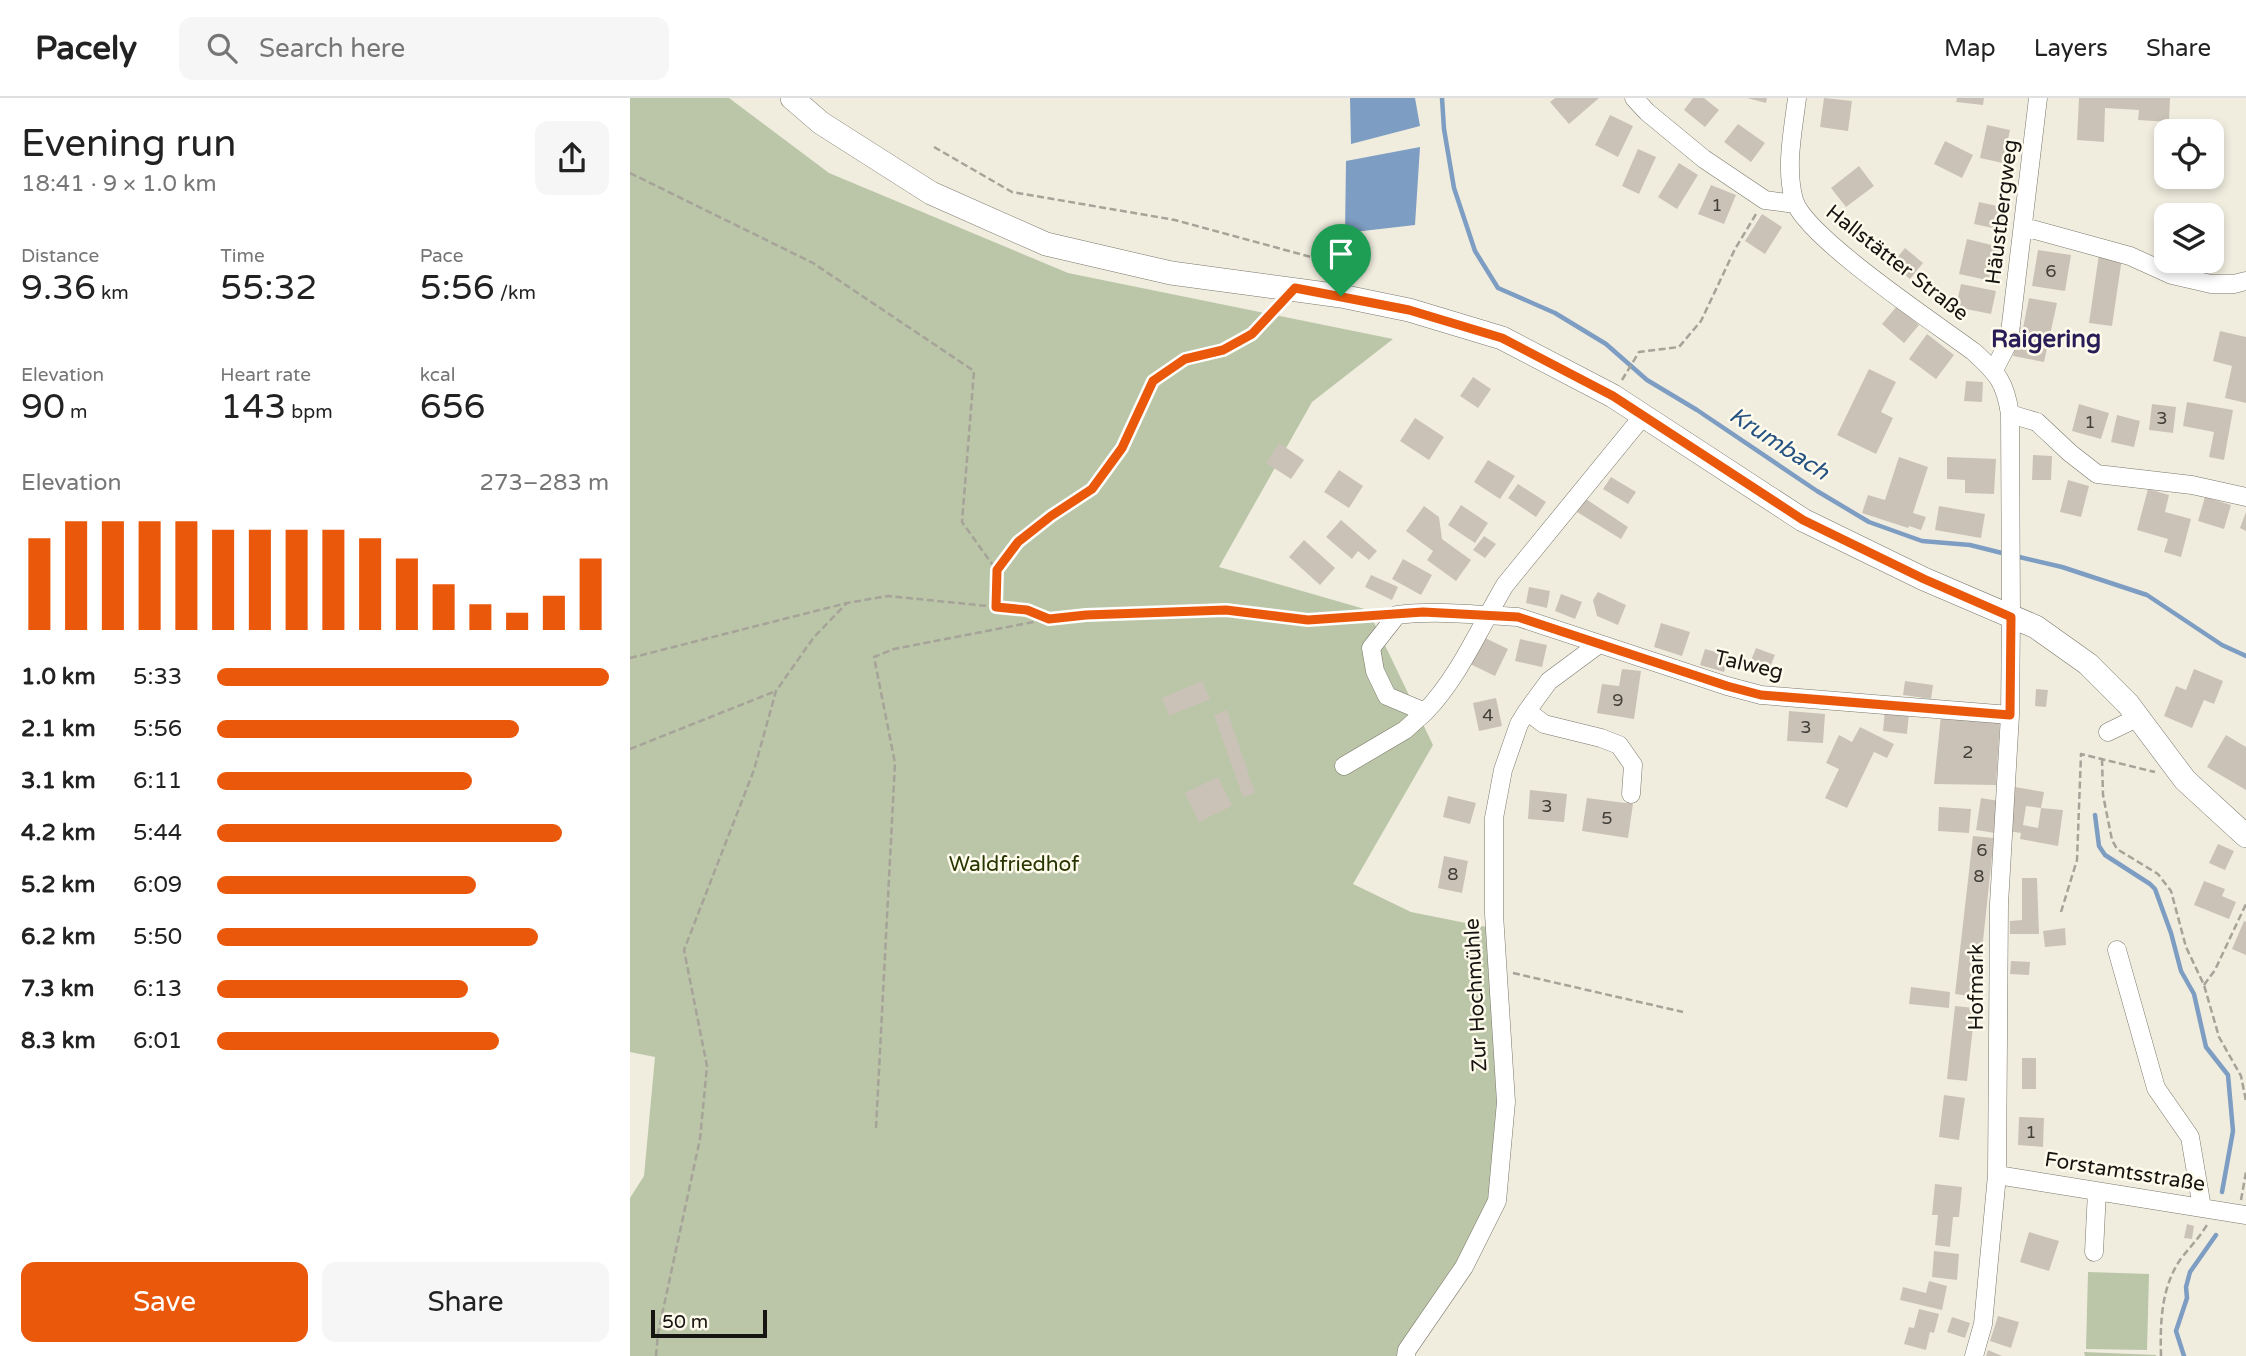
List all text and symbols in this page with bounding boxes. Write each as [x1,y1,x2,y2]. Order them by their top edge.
search box [179,17,669,80]
text: Pacely [35,29,137,68]
icon: search [203,29,241,67]
text: Search here [259,33,405,64]
text: Map [1944,34,1996,63]
text: Layers [2034,34,2108,63]
text: Share [2146,34,2211,63]
map controls [2154,119,2224,273]
button: locate [2154,119,2224,189]
text: Evening run [21,121,236,167]
button: share [535,121,609,195]
street label: Häustbergweg [1981,138,2023,286]
text: 18:41 · 9 × 1.0 km [21,170,217,198]
house number: 1 [1711,194,1723,216]
street label: Hallstätter Straße [1821,200,1973,326]
button: layers [2154,203,2224,273]
pin [1311,224,1371,296]
icon: arrive [1322,235,1360,273]
text: Distance [21,245,99,267]
text: Time [220,245,265,267]
text: Pace [420,245,463,267]
house number: 6 [2045,260,2057,282]
text: 9.36 [21,267,96,309]
text: 55:32 [220,267,317,309]
text: 5:56 [420,267,495,309]
text: km [96,282,129,304]
text: /km [495,282,536,304]
district label: Raigering [1991,325,2101,354]
text: Elevation [21,364,104,386]
text: Heart rate [220,364,311,386]
text: kcal [420,364,455,386]
text: 90 [21,386,65,428]
text: 143 [220,386,286,428]
text: 656 [420,386,486,428]
text: m [65,401,87,423]
text: bpm [286,401,333,423]
water label: Krumbach [1724,401,1835,487]
house number: 3 [2156,407,2168,429]
house number: 1 [2084,411,2096,433]
text: Elevation [21,469,122,497]
text: 273–283 m [480,469,609,497]
street label: Talweg [1712,645,1786,685]
text: 1.0 km [21,663,96,691]
text: 5:33 [133,663,182,691]
house number: 9 [1612,689,1624,711]
house number: 4 [1482,704,1494,726]
text: 2.1 km [21,715,96,743]
text: 5:56 [133,715,182,743]
house number: 3 [1800,716,1812,738]
house number: 2 [1962,741,1974,763]
text: 3.1 km [21,767,96,795]
text: 6:11 [133,767,182,795]
house number: 3 [1541,795,1553,817]
house number: 5 [1601,807,1613,829]
text: 4.2 km [21,819,96,847]
text: 5:44 [133,819,182,847]
house number: 6 [1976,839,1988,861]
park label: Waldfriedhof [949,852,1079,877]
house number: 8 [1447,863,1459,885]
house number: 8 [1973,865,1985,887]
text: 5.2 km [21,871,95,899]
text: 6:09 [133,871,182,899]
street label: Zur Hochmühle [1459,917,1493,1072]
text: 6.2 km [21,923,96,951]
text: 5:50 [133,923,182,951]
street label: Hofmark [1964,944,1989,1030]
text: 7.3 km [21,975,94,1003]
text: 6:13 [133,975,182,1003]
text: 8.3 km [21,1027,96,1055]
text: 6:01 [133,1027,182,1055]
house number: 1 [2025,1121,2037,1143]
street label: Forstamtsstraße [2043,1147,2207,1197]
button: Save [21,1262,308,1342]
button: Share [322,1262,609,1342]
scale bar [651,1307,766,1339]
text: 50 m [662,1311,708,1333]

